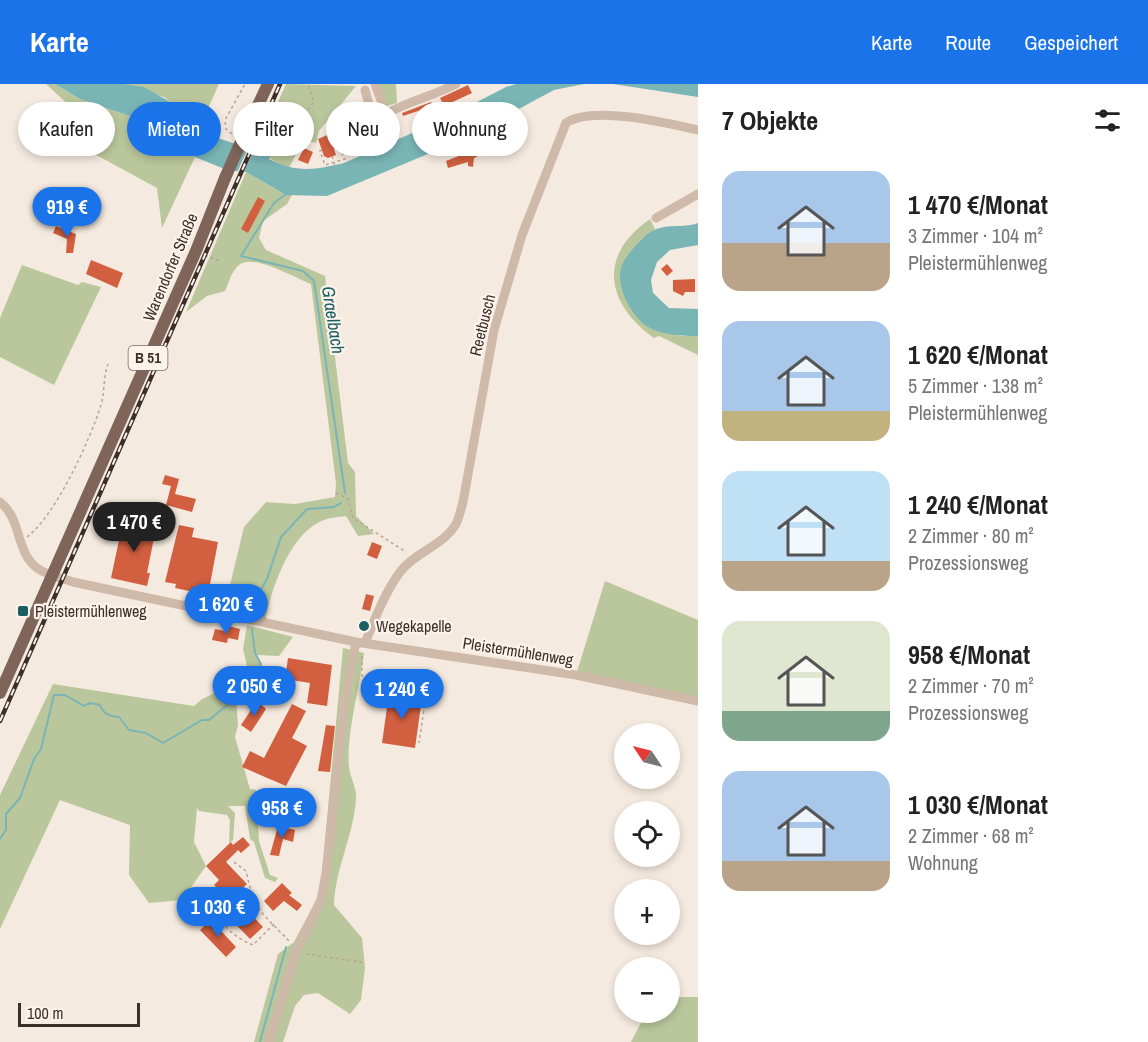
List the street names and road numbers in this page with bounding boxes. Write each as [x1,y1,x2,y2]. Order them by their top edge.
street label: Warendorfer Straße [137,210,203,324]
street label: Reetbusch [464,292,500,358]
road number: B 51 [128,346,168,370]
street label: Pleistermühlenweg [461,631,576,671]

